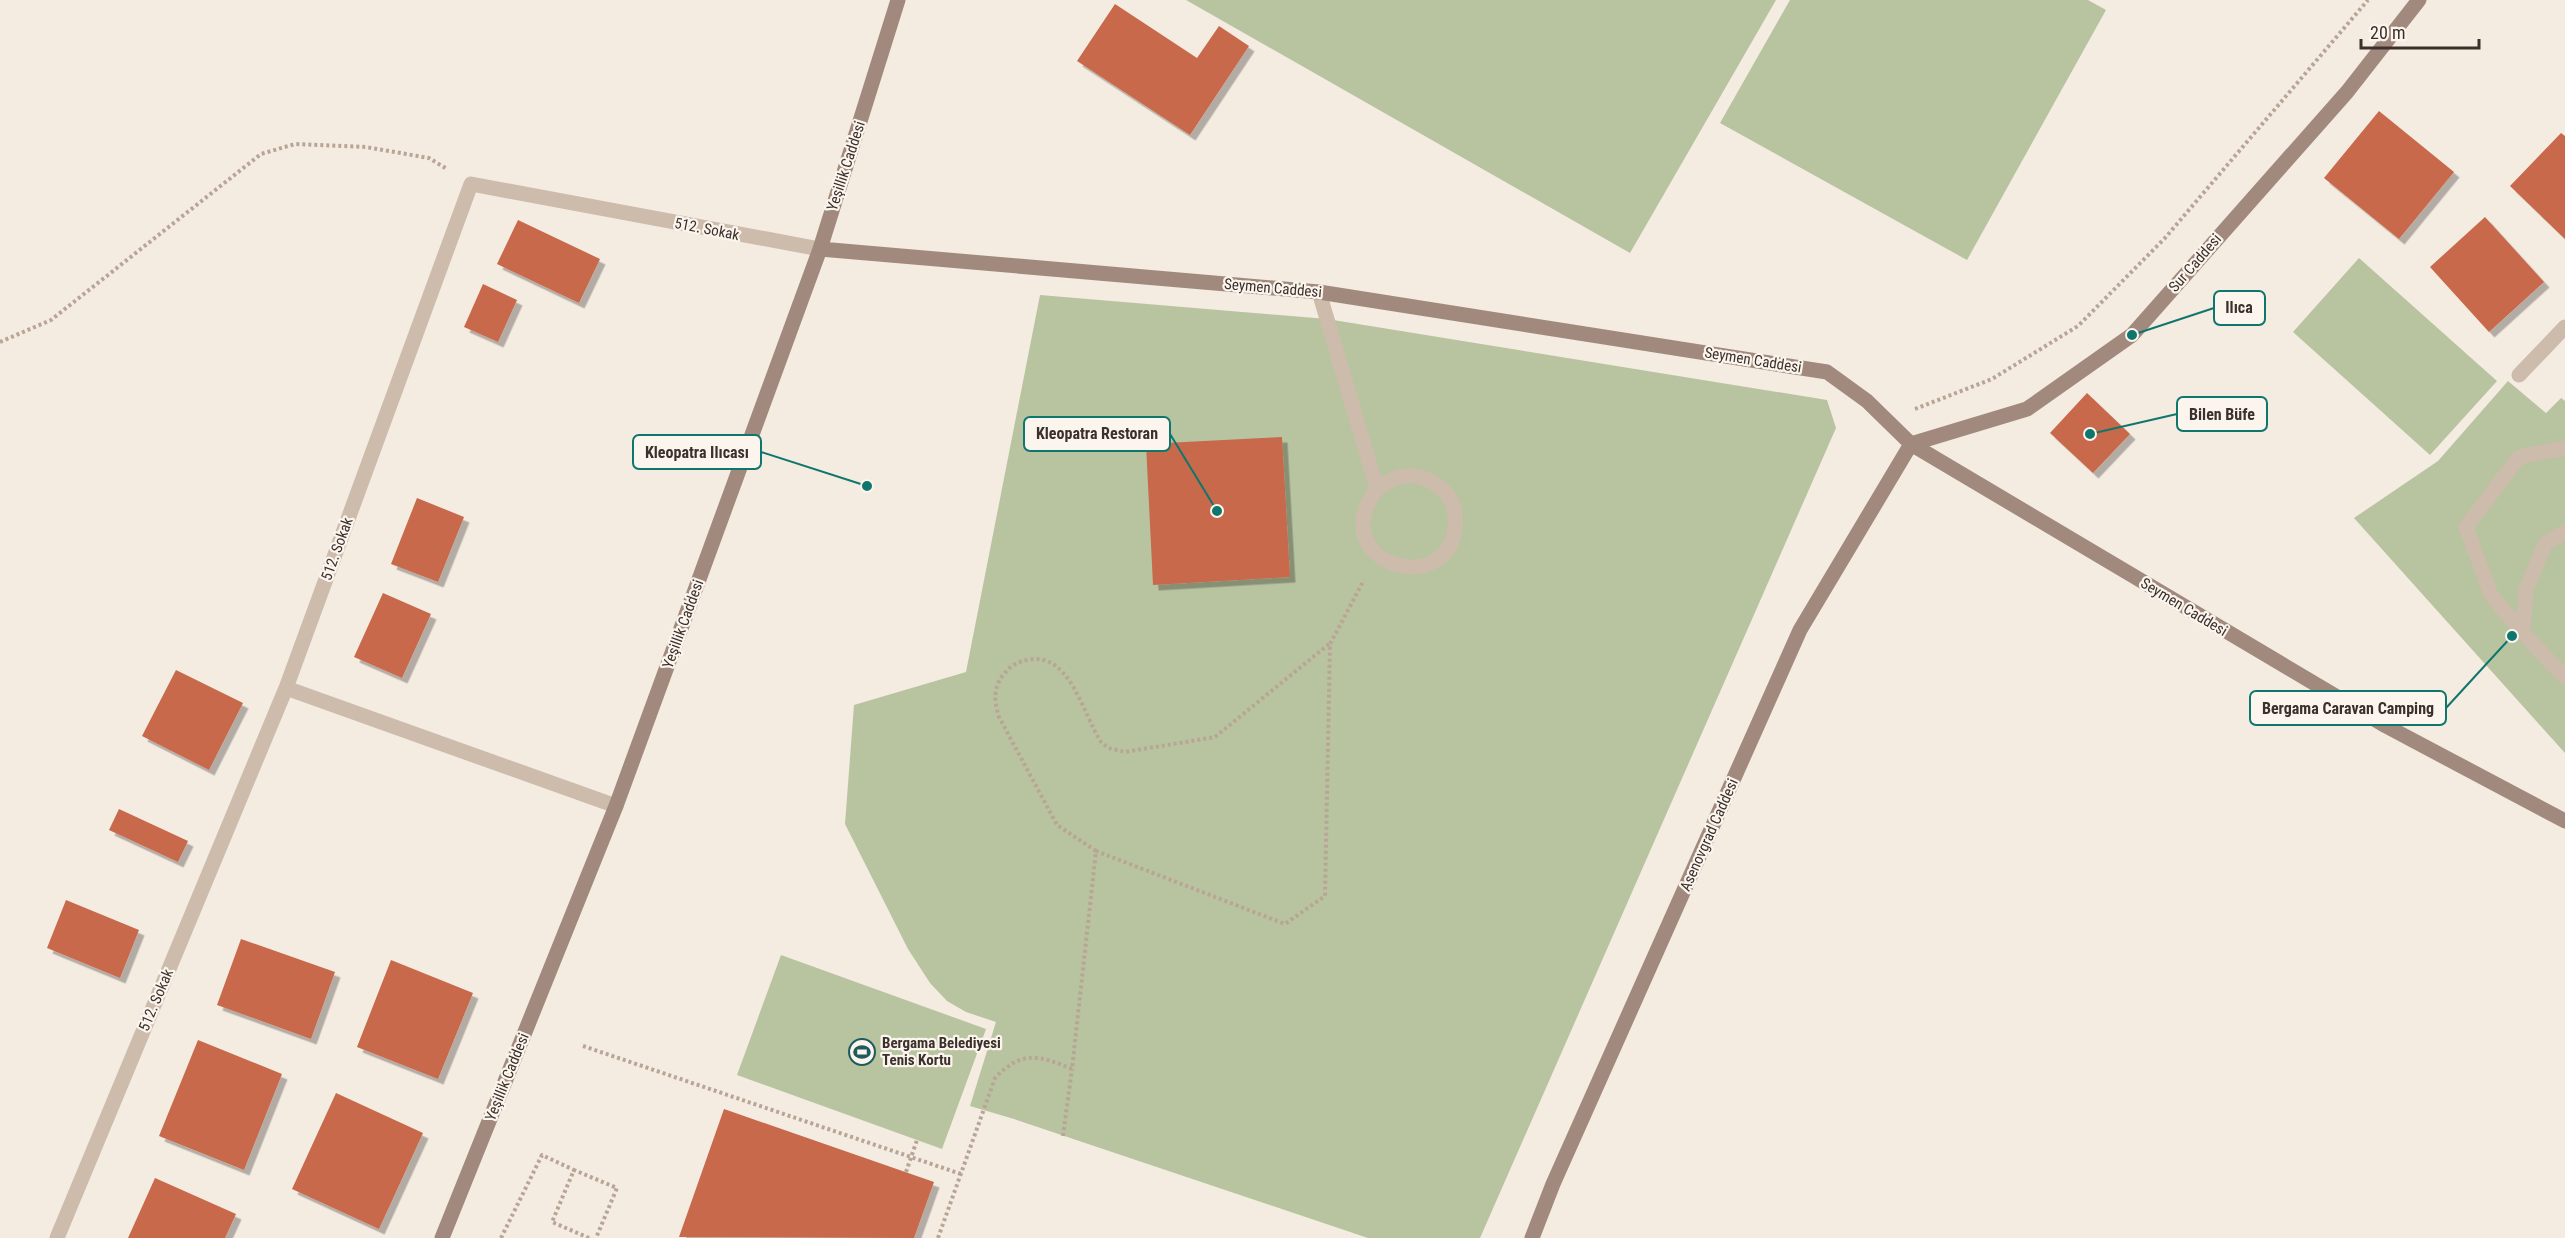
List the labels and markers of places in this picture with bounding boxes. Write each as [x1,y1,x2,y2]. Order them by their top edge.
callout: Ilıca [2214,291,2265,325]
callout: Bilen Büfe [2177,397,2267,431]
callout: Kleopatra Restoran [1024,417,1170,451]
callout: Kleopatra Ilıcası [633,435,761,469]
callout: Bergama Caravan Camping [2250,691,2446,725]
place label: Bergama Belediyesi Tenis Kortu [882,1034,1001,1069]
sports icon: Bergama Belediyesi Tenis Kortu [847,1037,877,1067]

